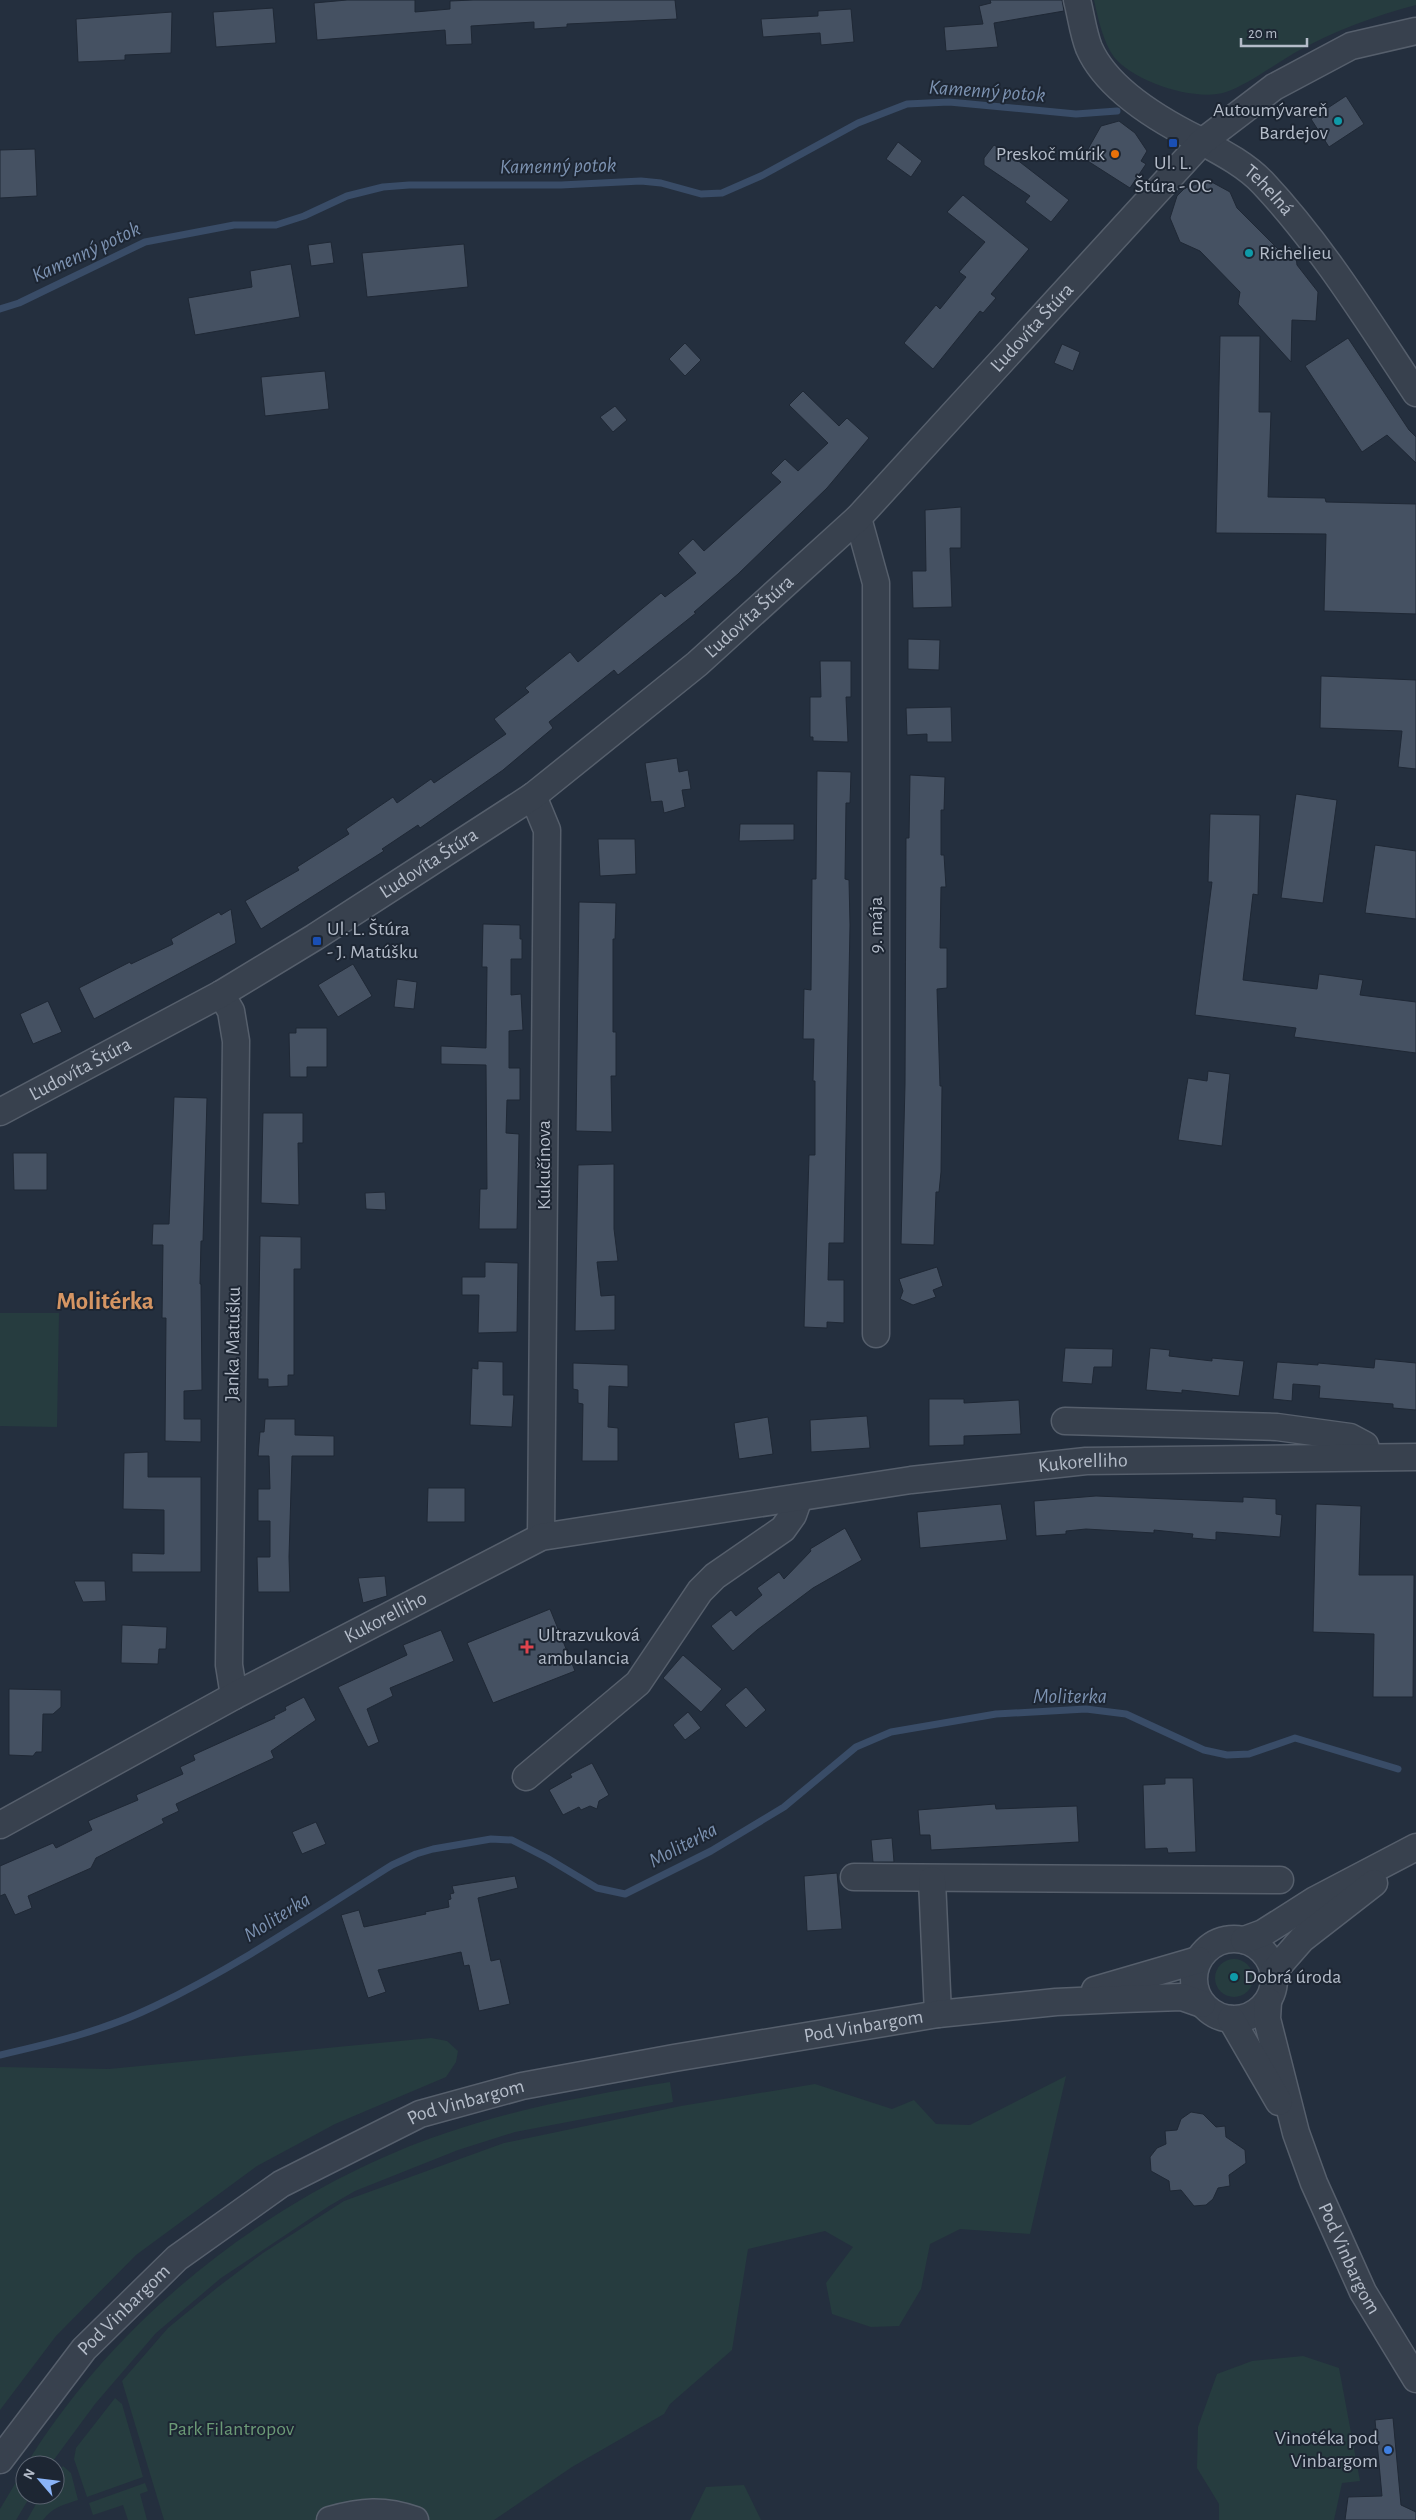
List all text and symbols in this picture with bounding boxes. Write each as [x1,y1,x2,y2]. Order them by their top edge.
scale bar [1241,15,1307,47]
text: 20 m [1248,26,1277,41]
water label: Kamenný potok [928,76,1046,107]
place label: Autoumývareň Bardejov [1213,100,1329,143]
marker: Autoumývareň Bardejov [1332,115,1344,127]
marker: Ul. L. Štúra - OC [1167,137,1179,149]
place label: Preskoč múrik [996,144,1105,164]
marker: Preskoč múrik [1109,148,1121,160]
place label: Ul. L. Štúra - OC [1134,153,1212,196]
water label: Kamenný potok [499,154,617,179]
street label: Tehelná [1240,161,1297,219]
water label: Kamenný potok [29,218,144,287]
place label: Richelieu [1259,243,1331,263]
marker: Richelieu [1243,247,1255,259]
street label: Ľudovíta Štúra [987,279,1078,376]
street label: Ľudovíta Štúra [701,571,798,662]
street label: Ľudovíta Štúra [376,824,482,902]
street label: 9. mája [866,896,886,954]
place label: Ul. L. Štúra - J. Matúšku [327,918,418,962]
marker: Ul. L. Štúra - J. Matúšku [311,935,323,947]
street label: Ľudovíta Štúra [26,1034,135,1104]
street label: Kukučínova [534,1120,554,1210]
street label: Janka Matušku [222,1287,244,1401]
district label: Molitérka [56,1289,154,1314]
street label: Kukorelliho [1037,1450,1128,1476]
street label: Kukorelliho [341,1588,430,1647]
place label: Ultrazvuková ambulancia [538,1625,640,1668]
marker: Ultrazvuková ambulancia [520,1640,534,1654]
water label: Moliterka [1033,1686,1107,1707]
water label: Moliterka [645,1818,721,1872]
water label: Moliterka [240,1888,314,1946]
place label: Dobrá úroda [1244,1967,1341,1987]
marker: Dobrá úroda [1228,1971,1240,1983]
street label: Pod Vinbargom [802,2007,925,2046]
street label: Pod Vinbargom [404,2076,527,2129]
street label: Pod Vinbargom [1314,2200,1384,2318]
street label: Pod Vinbargom [74,2261,174,2359]
park label: Park Filantropov [168,2419,295,2439]
place label: Vinotéka pod Vinbargom [1275,2428,1378,2471]
marker: Vinotéka pod Vinbargom [1382,2444,1394,2456]
north arrow [15,2455,65,2505]
text: N [21,2467,38,2482]

